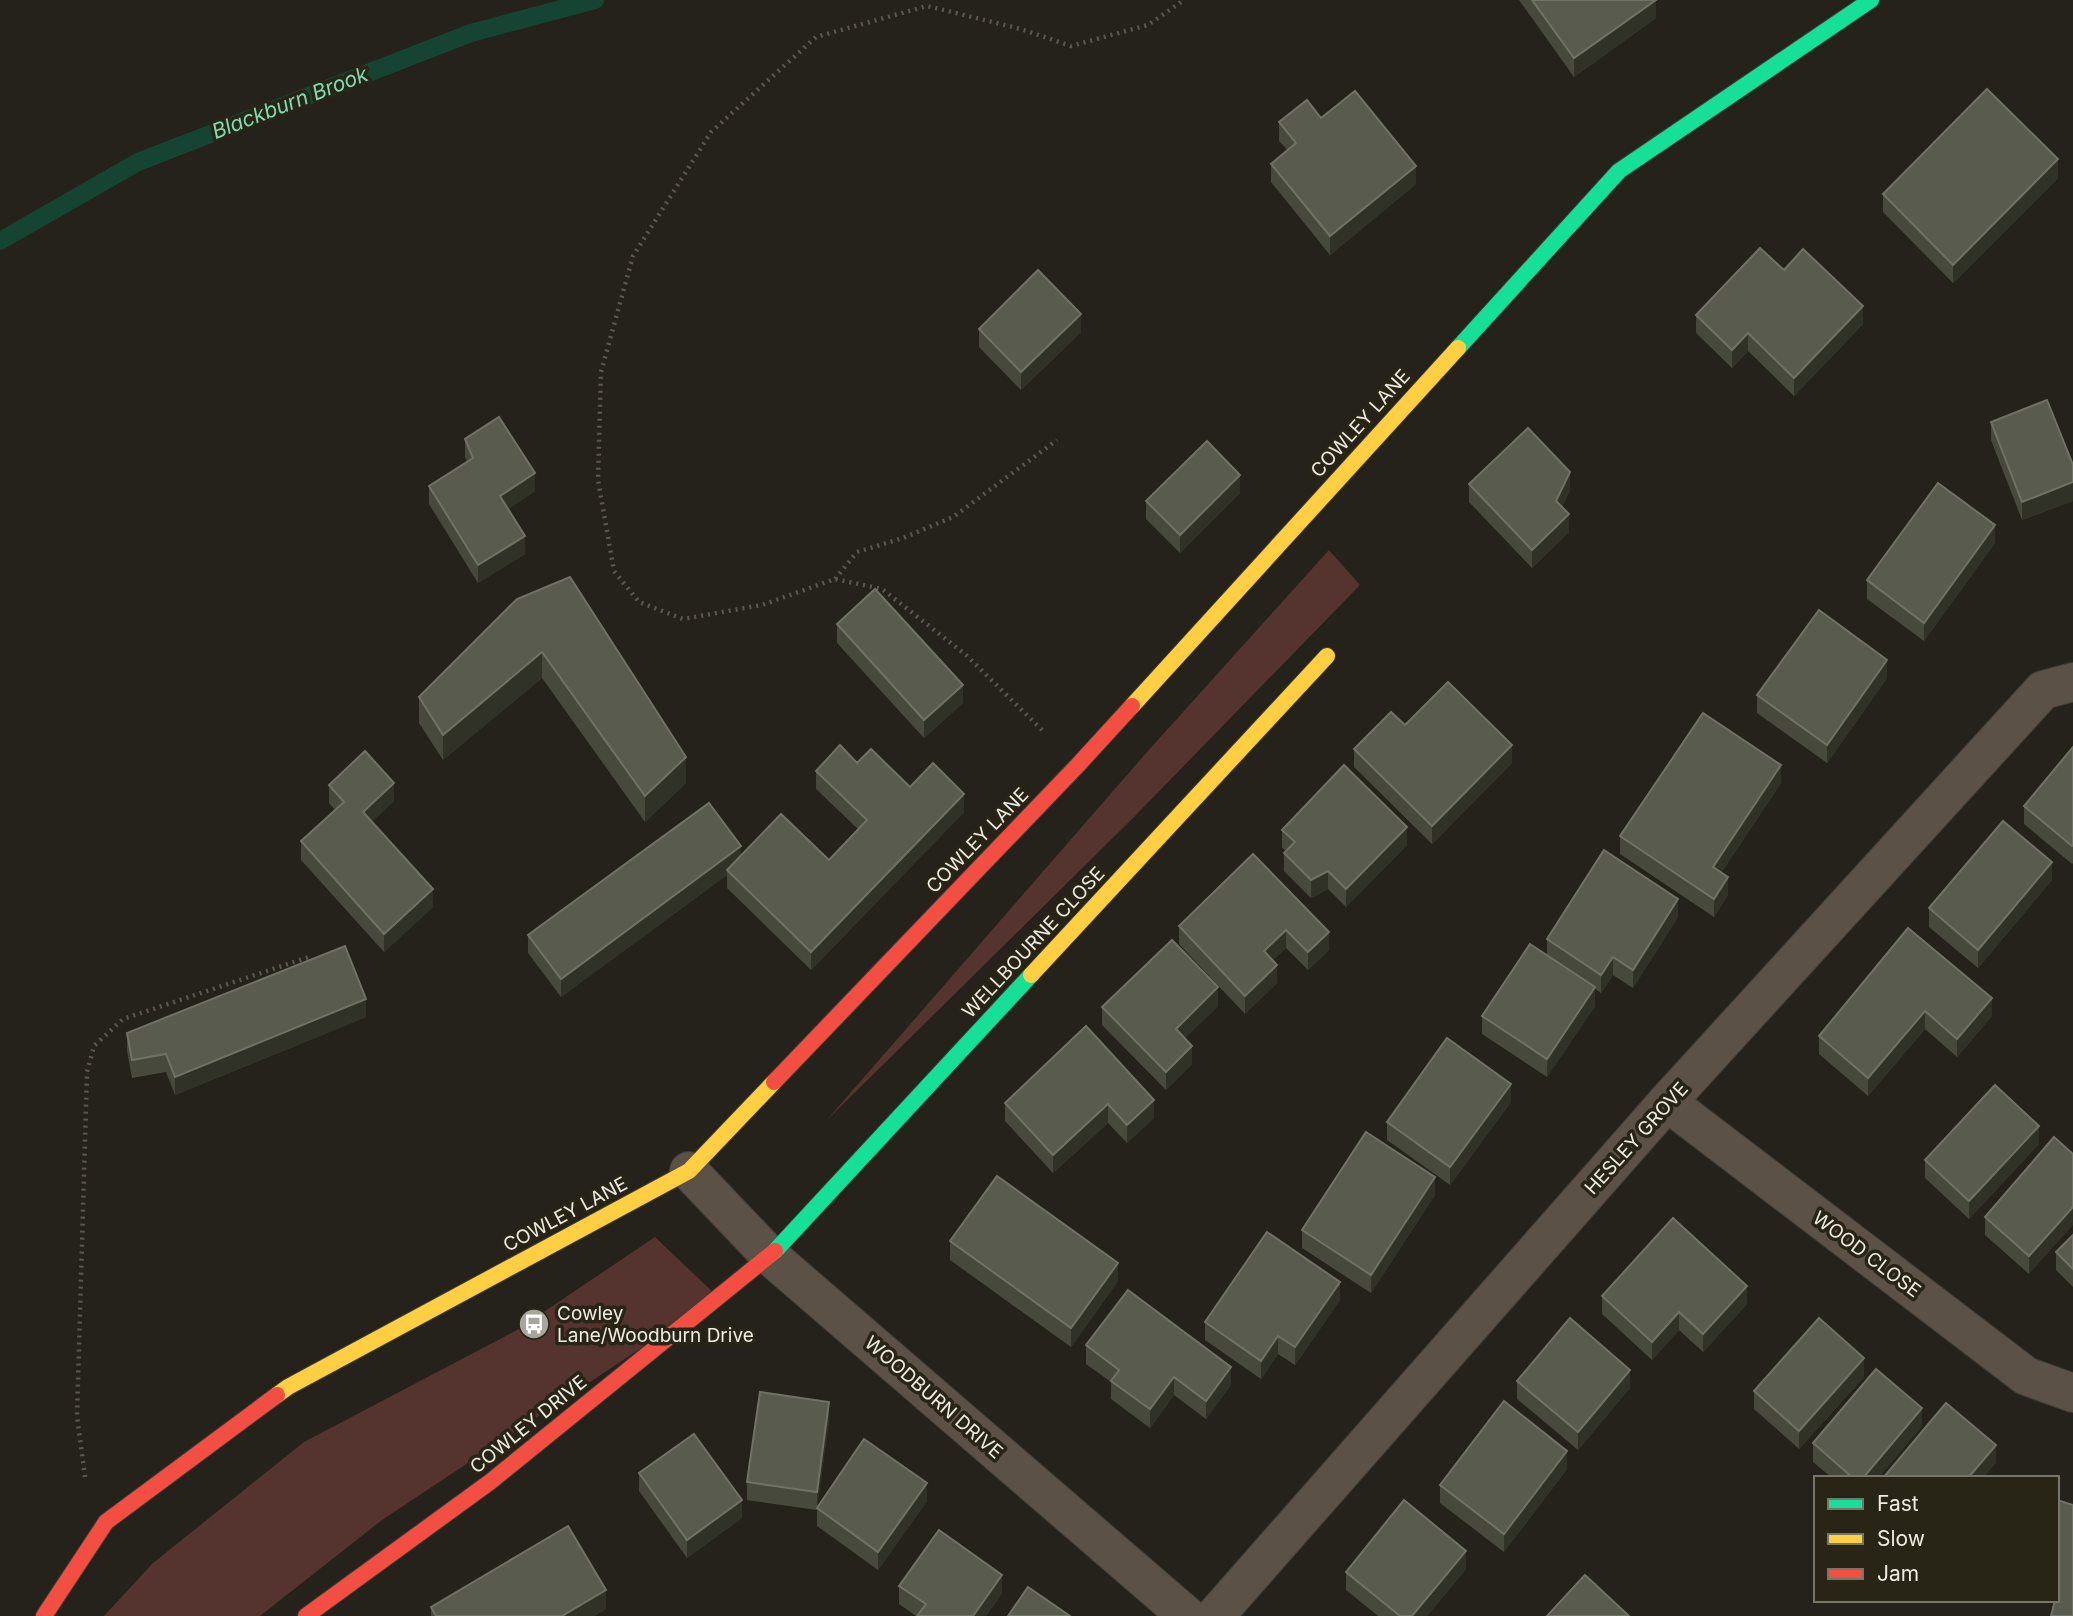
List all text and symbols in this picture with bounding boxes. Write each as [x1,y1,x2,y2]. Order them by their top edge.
water label: Blackburn Brook [208,61,372,144]
street label: COWLEY LANE [1306,365,1415,482]
street label: COWLEY LANE [921,783,1033,898]
street label: WELLBOURNE CLOSE [957,862,1109,1023]
street label: HESLEY GROVE [1580,1078,1693,1199]
street label: COWLEY LANE [499,1172,631,1257]
street label: WOOD CLOSE [1808,1206,1925,1302]
place label: Cowley Lane/Woodburn Drive [557,1302,754,1347]
bus stop icon: Cowley Lane/Woodburn Drive [517,1307,551,1341]
street label: WOODBURN DRIVE [860,1331,1007,1464]
street label: COWLEY DRIVE [465,1370,591,1478]
legend [1814,1476,2059,1602]
text: Fast [1877,1491,1919,1516]
text: Slow [1877,1526,1925,1551]
text: Jam [1877,1561,1919,1586]

